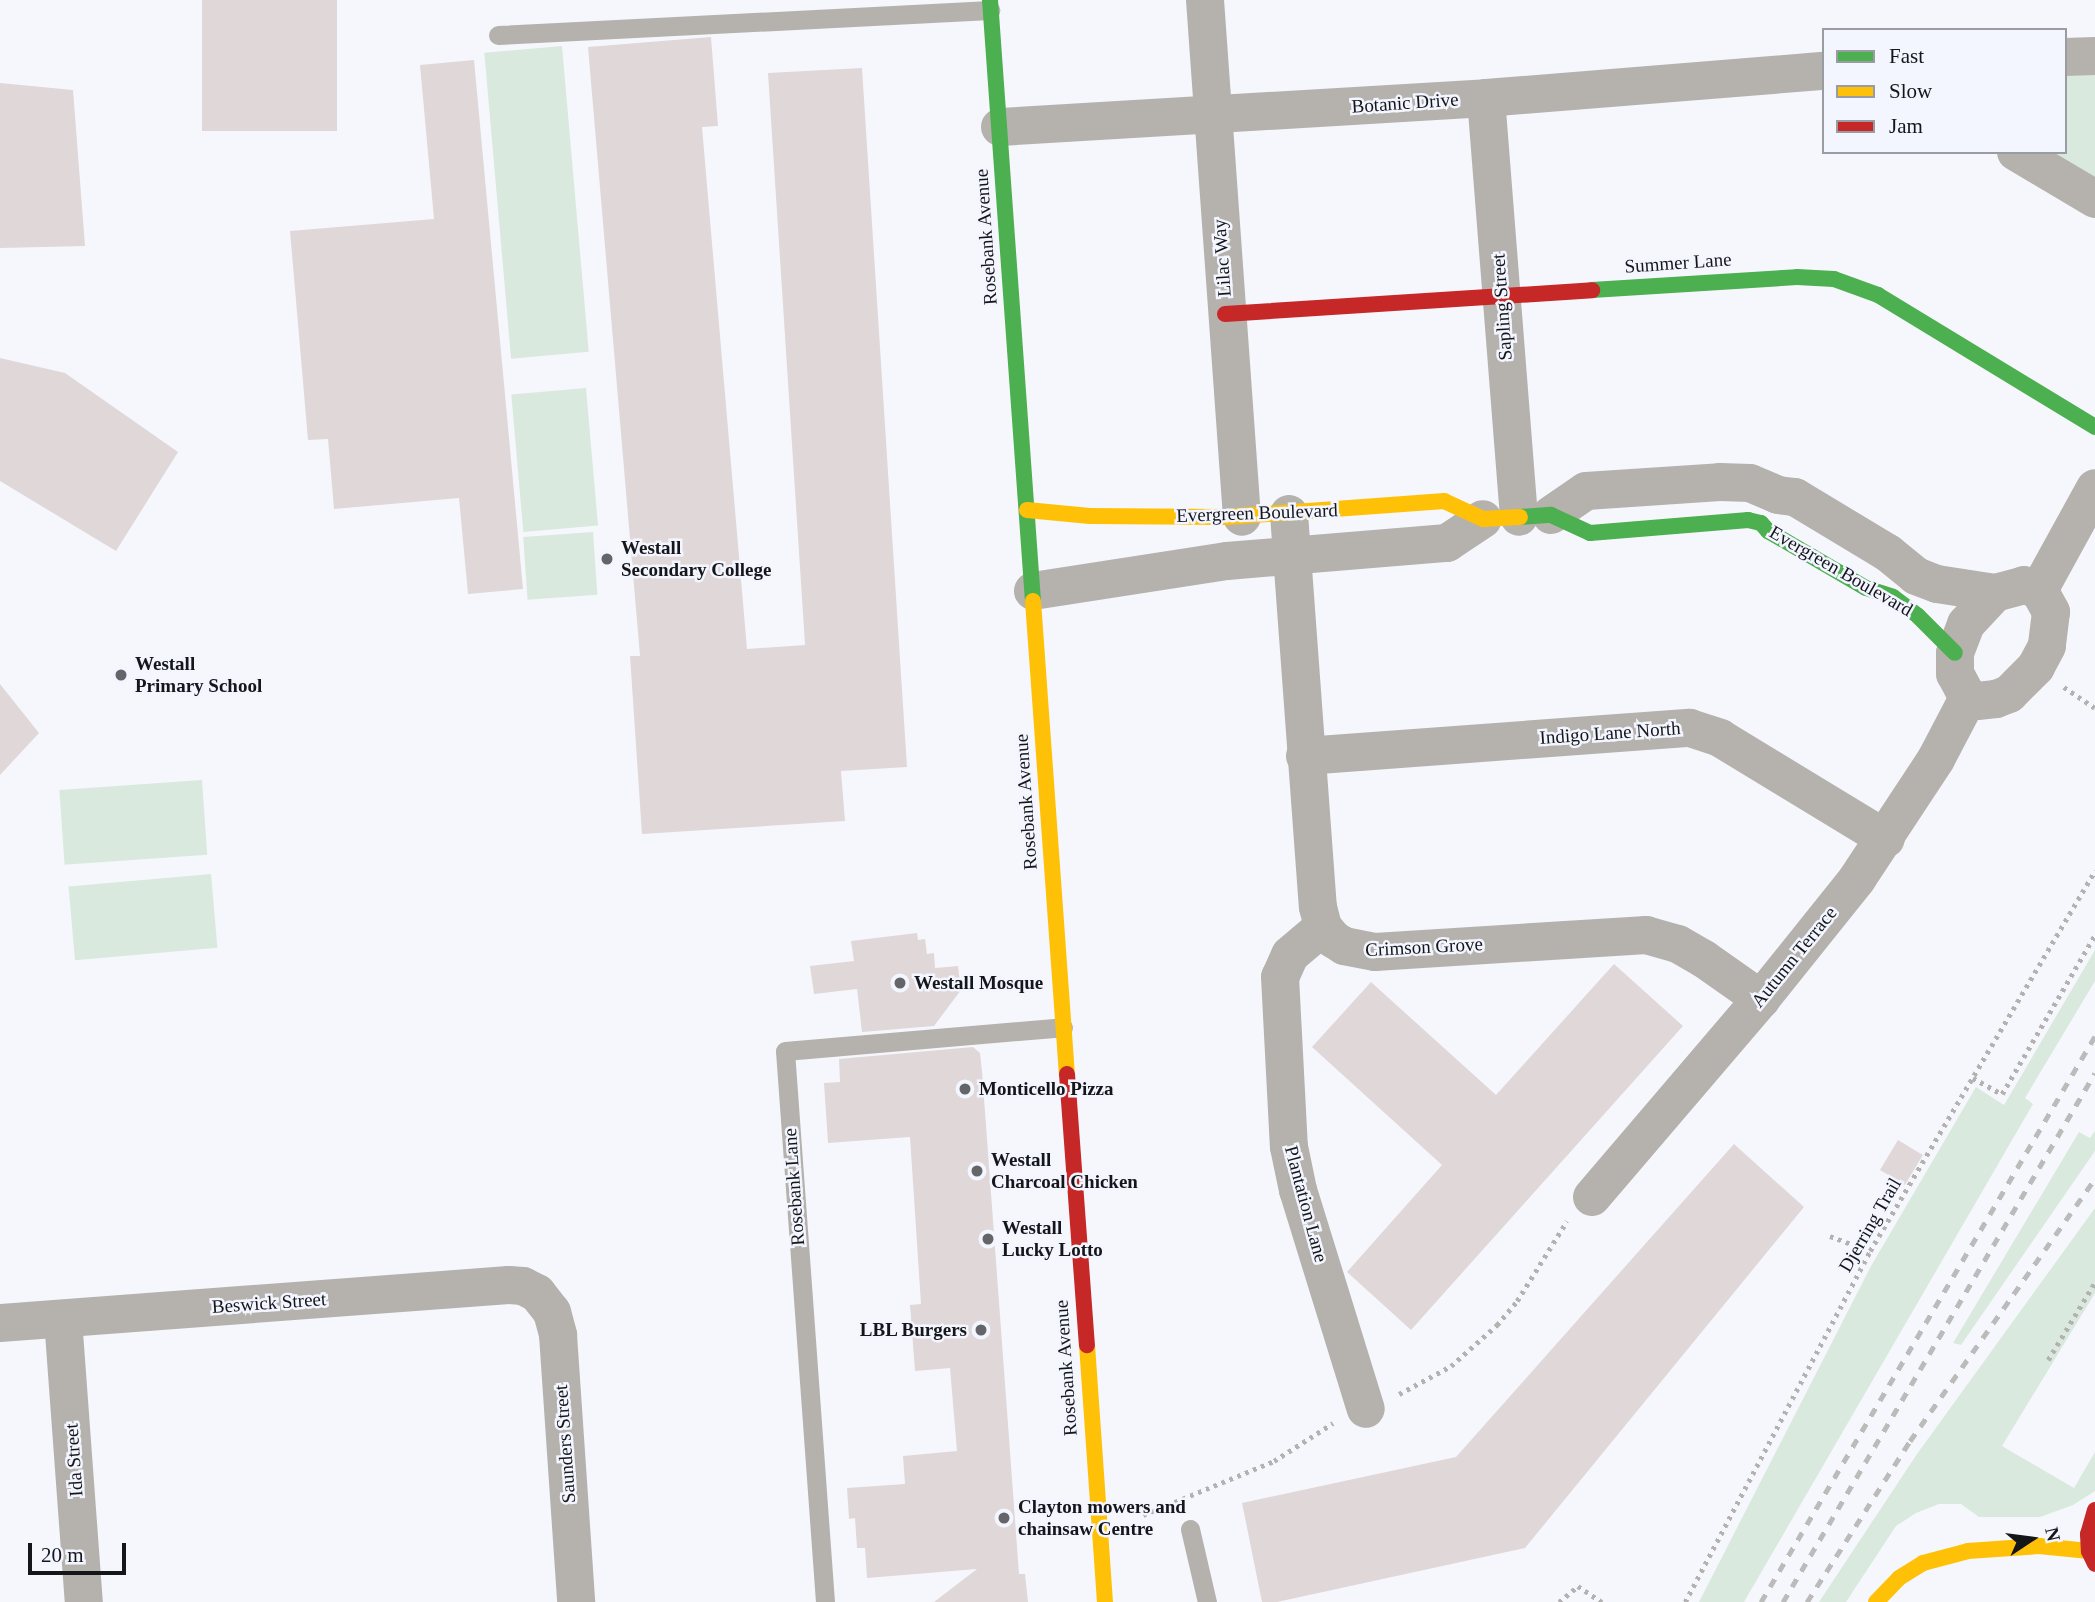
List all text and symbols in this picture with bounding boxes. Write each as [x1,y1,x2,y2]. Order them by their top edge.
legend [1822,28,2067,154]
text: Fast [1889,44,1924,68]
text: Slow [1889,79,1932,103]
street label: Botanic Drive [1351,88,1459,118]
text: Jam [1889,114,1923,138]
street label: Rosebank Avenue [970,168,1002,306]
street label: Lilac Way [1208,218,1236,298]
street label: Summer Lane [1624,248,1732,278]
street label: Sapling Street [1487,253,1517,361]
street label: Evergreen Boulevard [1176,499,1338,527]
street label: Evergreen Boulevard [1765,521,1917,621]
place label: Westall Secondary College [621,537,771,581]
marker: Westall Secondary College [599,551,615,567]
place label: Westall Primary School [135,653,262,697]
marker: Westall Primary School [113,667,129,683]
street label: Indigo Lane North [1539,717,1681,749]
street label: Rosebank Avenue [1010,733,1042,871]
street label: Autumn Terrace [1746,902,1842,1012]
street label: Crimson Grove [1365,933,1483,961]
place label: Westall Mosque [914,972,1043,994]
marker: Westall Mosque [892,975,908,991]
place label: Monticello Pizza [979,1078,1114,1100]
marker: Monticello Pizza [957,1081,973,1097]
street label: Rosebank Lane [779,1128,809,1246]
street label: Plantation Lane [1279,1143,1333,1265]
place label: Westall Charcoal Chicken [991,1149,1138,1193]
marker: Westall Charcoal Chicken [969,1163,985,1179]
street label: Djerring Trail [1834,1174,1906,1276]
place label: Westall Lucky Lotto [1002,1217,1103,1261]
marker: Westall Lucky Lotto [980,1231,996,1247]
street label: Beswick Street [211,1288,327,1318]
street label: Rosebank Avenue [1050,1299,1082,1437]
place label: LBL Burgers [859,1319,967,1341]
marker: LBL Burgers [973,1322,989,1338]
street label: Saunders Street [549,1384,581,1504]
street label: Ida Street [60,1423,88,1497]
place label: Clayton mowers and chainsaw Centre [1018,1496,1186,1540]
north arrow [1997,1504,2067,1574]
marker: Clayton mowers and chainsaw Centre [996,1510,1012,1526]
text: N [2041,1525,2065,1543]
scale bar [32,1528,130,1572]
text: 20 m [41,1543,84,1567]

